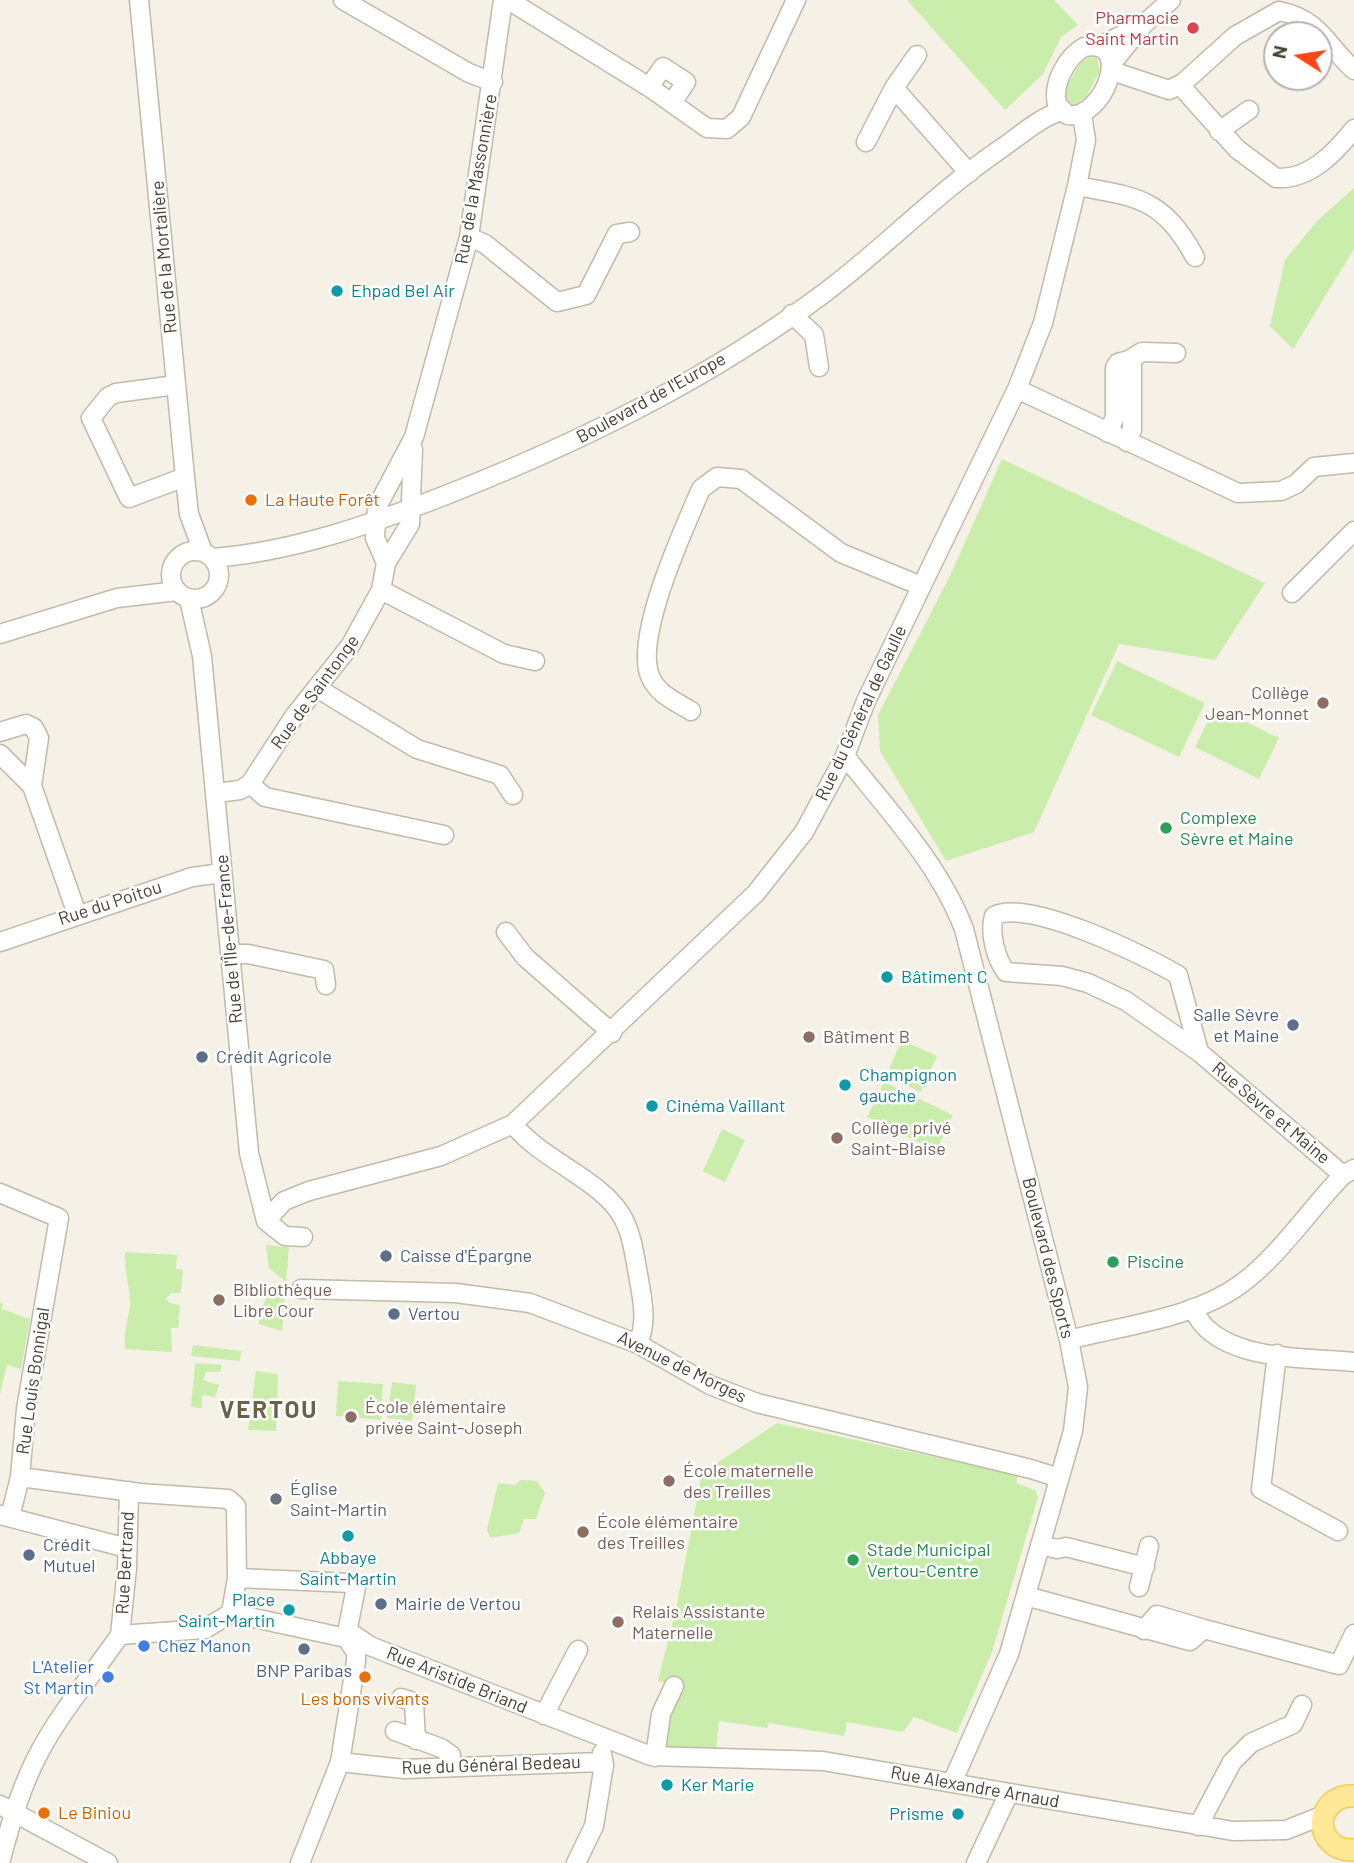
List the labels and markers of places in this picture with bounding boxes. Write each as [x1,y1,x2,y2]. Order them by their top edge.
place label: Pharmacie Saint Martin [1085,7,1179,50]
marker: Pharmacie Saint Martin [1185,20,1201,36]
place label: Ehpad Bel Air [351,280,455,302]
marker: Ehpad Bel Air [329,283,345,299]
place label: La Haute Forêt [265,489,380,511]
marker: La Haute Forêt [243,492,259,508]
place label: Collège Jean-Monnet [1205,682,1309,724]
marker: Collège Jean-Monnet [1315,695,1331,711]
place label: Complexe Sèvre et Maine [1180,807,1294,850]
marker: Complexe Sèvre et Maine [1158,820,1174,836]
place label: Bâtiment C [901,966,988,988]
marker: Bâtiment C [879,969,895,985]
place label: Salle Sèvre et Maine [1193,1004,1279,1046]
marker: Salle Sèvre et Maine [1285,1017,1301,1033]
place label: Bâtiment B [823,1026,910,1048]
marker: Bâtiment B [801,1029,817,1045]
place label: Crédit Agricole [216,1046,332,1068]
marker: Crédit Agricole [194,1049,210,1065]
place label: Champignon gauche [859,1064,957,1106]
marker: Champignon gauche [837,1077,853,1093]
place label: Cinéma Vaillant [666,1095,786,1117]
marker: Cinéma Vaillant [644,1098,660,1114]
place label: Collège privé Saint-Blaise [851,1117,951,1160]
marker: Collège privé Saint-Blaise [829,1130,845,1146]
place label: Caisse d'Épargne [400,1245,532,1267]
marker: Caisse d'Épargne [378,1248,394,1264]
place label: Piscine [1127,1251,1184,1273]
marker: Piscine [1105,1254,1121,1270]
place label: Bibliothèque Libre Cour [233,1279,332,1322]
marker: Bibliothèque Libre Cour [211,1292,227,1308]
place label: Vertou [408,1303,460,1325]
marker: Vertou [386,1306,402,1322]
place label: École élémentaire privée Saint-Joseph [365,1396,523,1438]
marker: École élémentaire privée Saint-Joseph [343,1409,359,1425]
place label: École maternelle des Treilles [683,1460,814,1502]
marker: École maternelle des Treilles [661,1473,677,1489]
place label: Église Saint-Martin [290,1478,387,1520]
marker: Église Saint-Martin [268,1491,284,1507]
place label: École élémentaire des Treilles [597,1511,738,1554]
marker: École élémentaire des Treilles [575,1524,591,1540]
marker: Abbaye Saint-Martin [340,1528,356,1544]
place label: Crédit Mutuel [43,1534,95,1576]
place label: Stade Municipal Vertou-Centre [867,1539,990,1582]
marker: Crédit Mutuel [21,1547,37,1563]
place label: Abbaye Saint-Martin [299,1547,397,1590]
marker: Stade Municipal Vertou-Centre [845,1552,861,1568]
place label: Place Saint-Martin [178,1589,275,1632]
place label: Mairie de Vertou [395,1593,521,1615]
marker: Mairie de Vertou [373,1596,389,1612]
place label: Relais Assistante Maternelle [632,1601,765,1644]
marker: Place Saint-Martin [281,1602,297,1618]
marker: Relais Assistante Maternelle [610,1614,626,1630]
place label: Chez Manon [158,1635,251,1657]
marker: Chez Manon [136,1638,152,1654]
marker: BNP Paribas [296,1641,312,1657]
place label: L'Atelier St Martin [24,1656,94,1698]
place label: BNP Paribas [256,1660,352,1682]
marker: L'Atelier St Martin [100,1669,116,1685]
marker: Les bons vivants [357,1669,373,1685]
place label: Les bons vivants [301,1688,429,1710]
place label: Ker Marie [681,1774,754,1796]
marker: Ker Marie [659,1777,675,1793]
place label: Le Biniou [58,1802,131,1824]
place label: Prisme [889,1803,944,1825]
marker: Le Biniou [36,1805,52,1821]
marker: Prisme [950,1806,966,1822]

